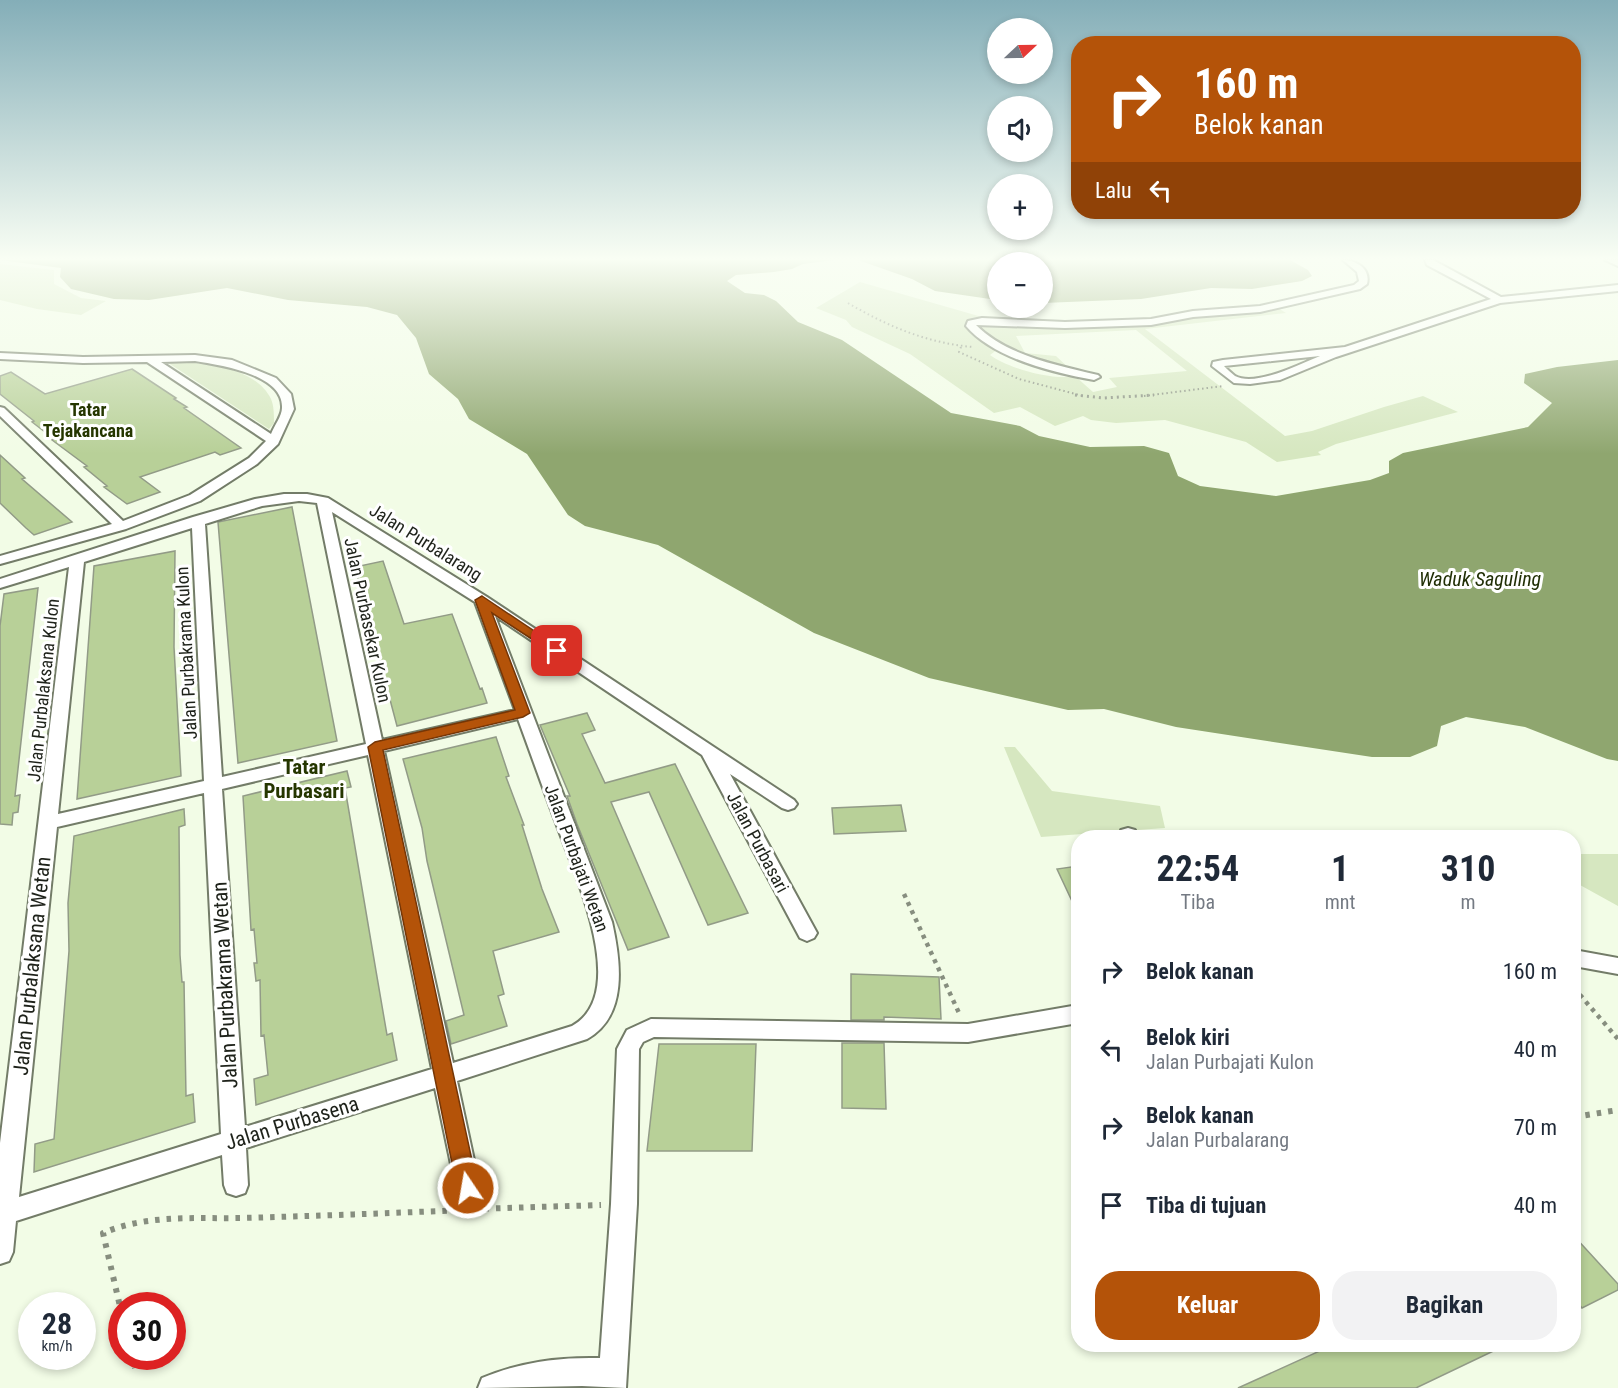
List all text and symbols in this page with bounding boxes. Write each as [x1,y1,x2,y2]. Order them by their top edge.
north arrow [987,18,1053,84]
map controls [987,18,1053,318]
text: 160 m [1194,59,1299,108]
icon: right [1095,60,1173,138]
button: sound [987,96,1053,162]
text: Belok kanan [1194,109,1324,141]
button: + [987,174,1053,240]
icon: left [1144,174,1177,207]
text: Lalu [1095,178,1132,203]
button: − [987,252,1053,318]
district label: Tatar Tejakancana [43,399,133,441]
street label: Jalan Purbalarang [366,499,486,585]
street label: Jalan Purbasekar Kulon [340,536,396,704]
street label: Jalan Purbakrama Kulon [171,566,201,740]
water label: Waduk Saguling [1419,567,1542,591]
street label: Jalan Purbalaksana Kulon [23,597,63,783]
pin [531,625,582,676]
icon: arrive [540,634,573,667]
district label: Tatar Purbasari [263,755,345,803]
street label: Jalan Purbajati Wetan [541,781,613,935]
street label: Jalan Purbasari [723,788,793,896]
text: 22:54 [1157,848,1239,890]
text: 1 [1331,848,1349,890]
text: 310 [1441,848,1495,890]
street label: Jalan Purbalaksana Wetan [9,856,55,1076]
street label: Jalan Purbakrama Wetan [208,881,242,1089]
text: Tiba [1181,890,1215,914]
text: mnt [1325,890,1355,914]
text: m [1461,890,1476,914]
icon: right [1095,955,1128,988]
text: Belok kanan [1146,959,1254,984]
text: 160 m [1503,959,1557,984]
text: Belok kiri [1146,1025,1230,1050]
icon: left [1095,1033,1128,1066]
text: 40 m [1514,1037,1557,1062]
text: Jalan Purbajati Kulon [1146,1050,1314,1074]
street label: Jalan Purbasena [222,1091,362,1155]
text: Belok kanan [1146,1103,1254,1128]
icon: right [1095,1111,1128,1144]
text: 70 m [1514,1115,1557,1140]
text: Jalan Purbalarang [1146,1128,1289,1152]
position arrow [436,1156,500,1220]
icon: arrive [1095,1189,1128,1222]
text: Tiba di tujuan [1146,1193,1266,1218]
text: 40 m [1514,1193,1557,1218]
button: Keluar [1095,1271,1320,1340]
button: Bagikan [1332,1271,1557,1340]
speed limit sign: 30 [108,1292,186,1370]
text: 28 [42,1306,72,1341]
text: km/h [42,1337,72,1355]

